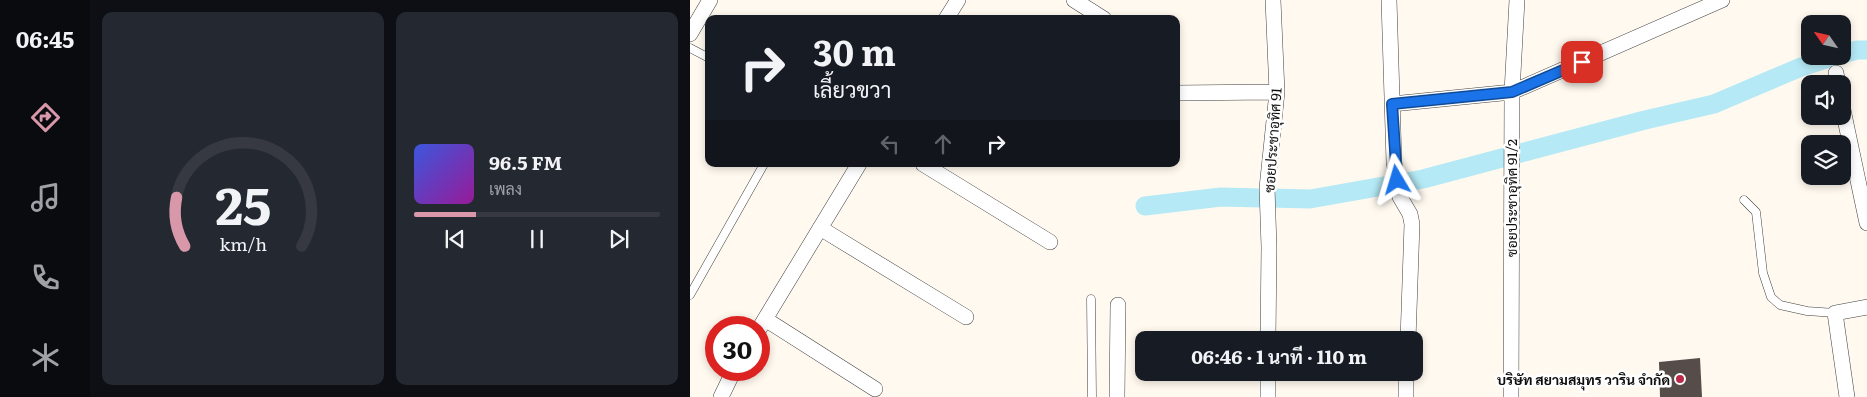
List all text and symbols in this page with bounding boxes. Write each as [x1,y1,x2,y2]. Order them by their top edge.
north arrow [1801,15,1851,65]
map controls [1801,15,1851,185]
text: 06:45 [16,22,74,55]
text: 30 m [813,25,896,77]
icon: right [730,35,795,100]
pin [1561,41,1603,83]
icon: arrive [1568,48,1596,76]
text: เลี้ยวขวา [813,72,891,105]
button: sound [1801,75,1851,125]
street label: ซอยประชาอุทิศ 91 [1258,87,1287,193]
icon: directions [28,100,63,135]
icon: left [876,130,904,158]
icon: ahead [929,130,957,158]
icon: right [982,130,1010,158]
button: layers [1801,135,1851,185]
street label: ซอยประชาอุทิศ 91/2 [1501,139,1522,257]
text: 96.5 FM [489,148,562,176]
position arrow [1370,153,1422,205]
text: 25 [215,163,271,241]
text: เพลง [489,176,522,200]
icon: music [28,180,63,215]
icon: previous [441,225,469,253]
icon: pause [523,225,551,253]
icon: next [605,225,633,253]
text: km/h [219,230,267,257]
icon: phone [28,260,63,295]
speed limit sign: 30 [705,316,770,381]
icon: climate [28,340,63,375]
text: 06:46 · 1 นาที · 110 m [1191,342,1367,370]
place label: บริษัท สยามสมุทร วาริน จำกัด [1497,369,1670,391]
marker: บริษัท สยามสมุทร วาริน จำกัด [1674,373,1686,385]

